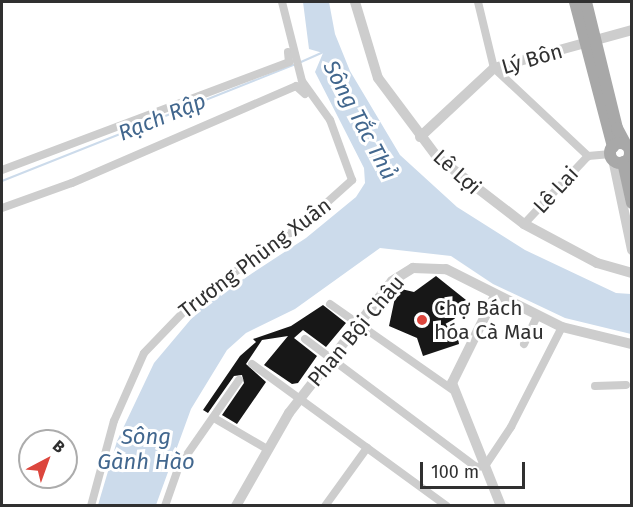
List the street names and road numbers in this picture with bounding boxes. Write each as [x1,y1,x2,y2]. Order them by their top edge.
street label: Lý Bôn [499,38,565,80]
street label: Lê Lợi [428,144,486,200]
street label: Lê Lai [528,161,584,219]
street label: Trương Phùng Xuân [174,193,336,323]
street label: Phan Bội Châu [302,270,410,392]

